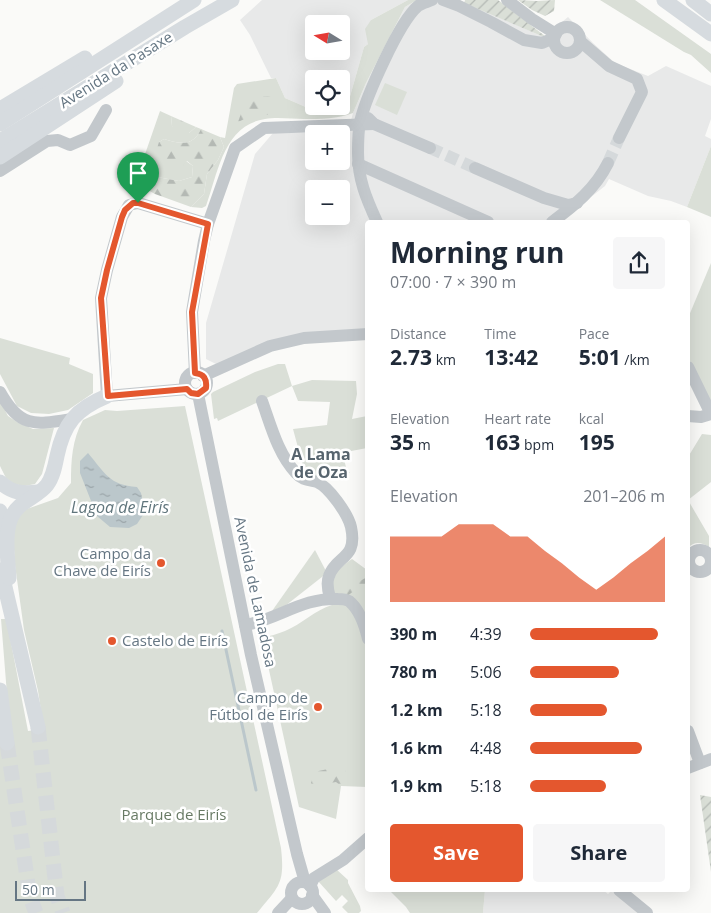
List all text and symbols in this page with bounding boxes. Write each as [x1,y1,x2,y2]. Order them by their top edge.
north arrow [305,15,350,60]
map controls [305,15,350,225]
street label: Avenida da Pasaxe [55,26,176,112]
button: locate [305,70,350,115]
button: + [305,125,350,170]
pin [117,152,159,203]
icon: arrive [124,159,152,187]
button: − [305,180,350,225]
text: Morning run [390,233,564,271]
button: share [613,237,665,289]
text: 07:00 · 7 × 390 m [390,271,516,293]
text: Distance [390,324,446,343]
text: Time [484,324,516,343]
text: Pace [579,324,609,343]
text: 2.73 [390,343,432,371]
text: 13:42 [484,343,538,371]
text: 5:01 [579,343,621,371]
text: km [432,350,456,369]
text: /km [621,350,650,369]
text: Elevation [390,409,449,428]
text: Heart rate [484,409,551,428]
text: kcal [579,409,604,428]
text: 35 [390,428,414,456]
text: 163 [484,428,520,456]
text: 195 [579,428,615,456]
text: m [414,435,431,454]
text: bpm [520,435,554,454]
district label: A Lama de Oza [291,443,351,483]
text: Elevation [390,485,458,507]
text: 201–206 m [583,485,665,507]
water label: Lagoa de Eirís [71,496,169,518]
street label: Avenida de Lamadosa [230,515,282,669]
place label: Campo da Chave de Eirís [54,543,151,580]
marker: Campo da Chave de Eirís [155,557,167,569]
text: 390 m [390,623,437,645]
text: 4:39 [470,623,502,645]
place label: Castelo de Eirís [122,630,228,650]
marker: Castelo de Eirís [106,635,118,647]
text: 780 m [390,661,437,683]
text: 5:06 [470,661,502,683]
place label: Campo de Fútbol de Eirís [209,687,308,724]
text: 1.2 km [390,699,443,721]
text: 5:18 [470,699,502,721]
marker: Campo de Fútbol de Eirís [312,701,324,713]
text: 1.6 km [390,737,443,759]
text: 4:48 [470,737,502,759]
text: 1.9 km [390,775,443,797]
text: 5:18 [470,775,502,797]
park label: Parque de Eirís [122,804,226,824]
button: Save [390,824,523,882]
button: Share [533,824,665,882]
scale bar [15,878,86,901]
text: 50 m [22,880,55,899]

